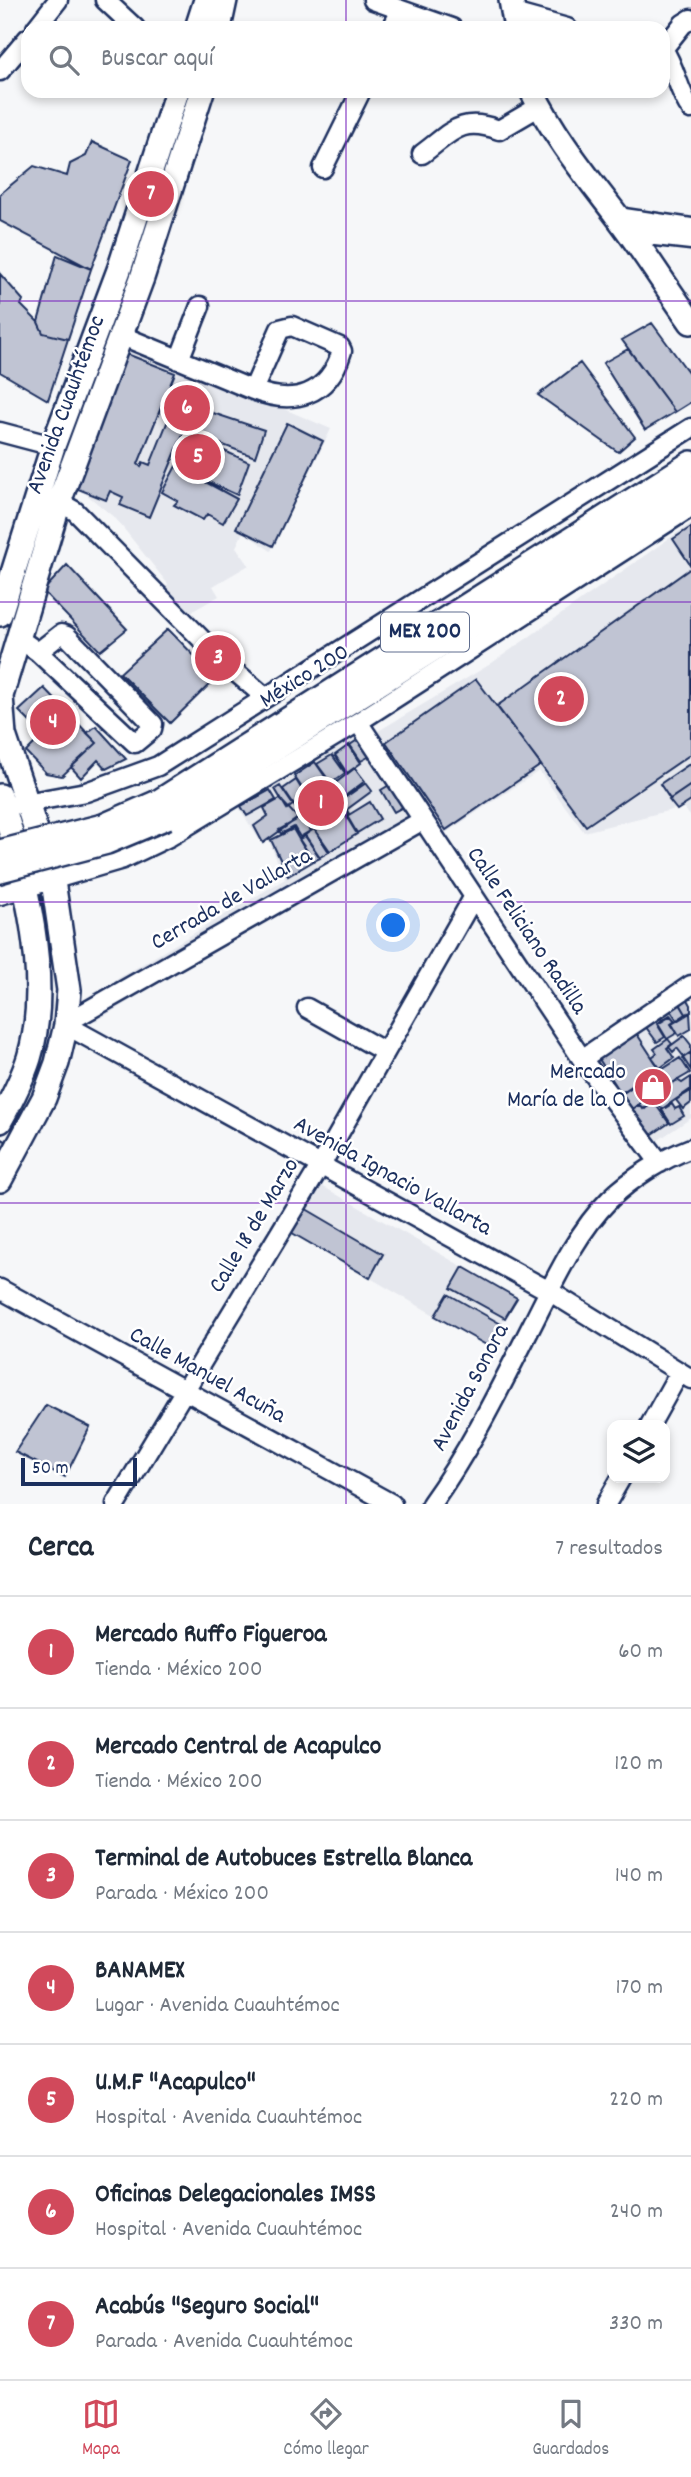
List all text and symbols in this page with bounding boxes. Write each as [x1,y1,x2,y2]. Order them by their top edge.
search box [21,21,670,98]
icon: search [45,41,83,79]
text: Buscar aquí [101,41,213,78]
pin: 7 [128,168,174,220]
street label: Avenida Cuauhtémoc [19,311,115,499]
pin: 6 [164,382,210,434]
pin: 5 [175,431,221,483]
road number: MEX 200 [381,612,469,652]
pin: 3 [195,632,241,684]
street label: México 200 [254,636,356,718]
pin: 2 [538,673,584,725]
pin: 4 [30,696,76,748]
pin: 1 [298,777,344,829]
street label: Cerrada de Vallarta [145,840,320,960]
street label: Calle Feliciano Radilla [457,840,595,1022]
your location [376,908,410,942]
place label: Mercado María de la O [507,1056,626,1118]
shop icon: Mercado María de la O [632,1066,674,1108]
street label: Avenida Ignacio Vallarta [287,1108,498,1246]
street label: Calle 18 de Marzo [201,1152,309,1300]
street label: Avenida Sonora [423,1317,519,1458]
street label: Calle Manuel Acuña [122,1319,292,1434]
map controls [607,1420,670,1483]
button: layers [607,1420,670,1483]
scale bar [21,1455,136,1487]
text: 50 m [32,1456,69,1483]
text: Cerca [28,1528,93,1571]
text: 7 resultados [555,1533,663,1566]
text: Mercado Ruffo Figueroa [95,1617,326,1654]
text: 1 [48,1636,54,1669]
text: 60 m [618,1636,663,1669]
text: Tienda · México 200 [95,1654,263,1687]
text: Mercado Central de Acapulco [95,1729,381,1766]
text: 2 [46,1748,56,1781]
text: 120 m [614,1748,663,1781]
text: Tienda · México 200 [95,1766,263,1799]
text: Terminal de Autobuces Estrella Blanca [95,1841,472,1878]
text: 3 [46,1860,56,1893]
text: 140 m [615,1860,663,1893]
text: Parada · México 200 [95,1878,269,1911]
text: BANAMEX [95,1953,185,1990]
text: 4 [46,1972,56,2005]
text: 170 m [616,1972,663,2005]
text: Lugar · Avenida Cuauhtémoc [95,1990,340,2023]
text: U.M.F "Acapulco" [95,2065,256,2102]
text: 5 [46,2084,56,2117]
text: 220 m [609,2084,663,2117]
text: Hospital · Avenida Cuauhtémoc [95,2102,362,2135]
text: Oficinas Delegacionales IMSS [95,2177,376,2214]
text: 6 [45,2196,57,2229]
text: 240 m [610,2196,663,2229]
text: Hospital · Avenida Cuauhtémoc [95,2214,362,2247]
text: Acabús "Seguro Social" [95,2289,319,2326]
text: 7 [47,2308,55,2341]
text: 330 m [609,2308,663,2341]
text: Parada · Avenida Cuauhtémoc [95,2326,353,2359]
tab: Mapa [82,2395,120,2464]
tab: Cómo llegar [283,2395,369,2464]
tab: Guardados [532,2395,609,2464]

